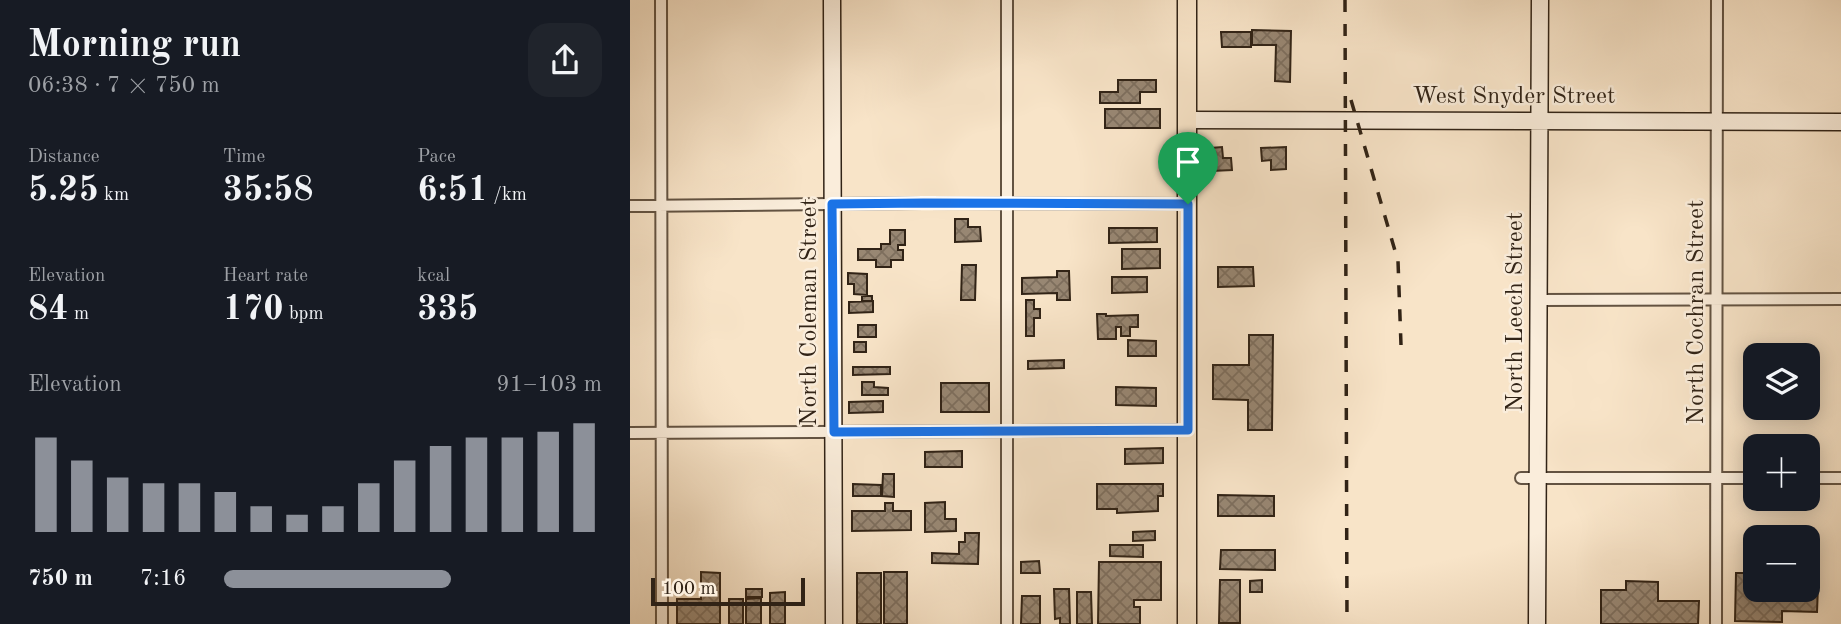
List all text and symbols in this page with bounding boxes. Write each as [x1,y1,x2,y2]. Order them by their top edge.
button: share [528,23,602,97]
text: Morning run [28,27,241,65]
text: 06:38 · 7 × 750 m [28,74,220,97]
street label: West Snyder Street [1412,85,1616,109]
pin [1158,132,1218,204]
icon: arrive [1169,143,1207,181]
text: Distance [28,148,100,167]
text: Time [223,148,265,167]
text: Pace [417,148,456,167]
text: 5.25 [28,173,99,208]
text: 35:58 [223,173,314,208]
text: 6:51 [417,173,488,208]
text: km [99,186,129,205]
text: /km [488,186,527,205]
street label: North Coleman Street [798,198,822,426]
street label: North Cochran Street [1685,200,1709,424]
street label: North Leech Street [1504,212,1528,412]
text: Elevation [28,267,105,286]
text: Heart rate [223,267,308,286]
text: kcal [417,267,450,286]
text: 84 [28,292,69,327]
text: 170 [223,292,284,327]
text: 335 [417,292,478,327]
text: m [69,305,89,324]
text: bpm [284,305,324,324]
map controls [1743,343,1820,602]
button: layers [1743,343,1820,420]
text: Elevation [28,373,122,396]
text: 91–103 m [496,373,602,396]
button: + [1743,434,1820,511]
button: − [1743,525,1820,602]
text: 750 m [28,567,93,590]
text: 7:16 [140,567,186,590]
scale bar [651,575,805,607]
text: 100 m [662,580,715,599]

